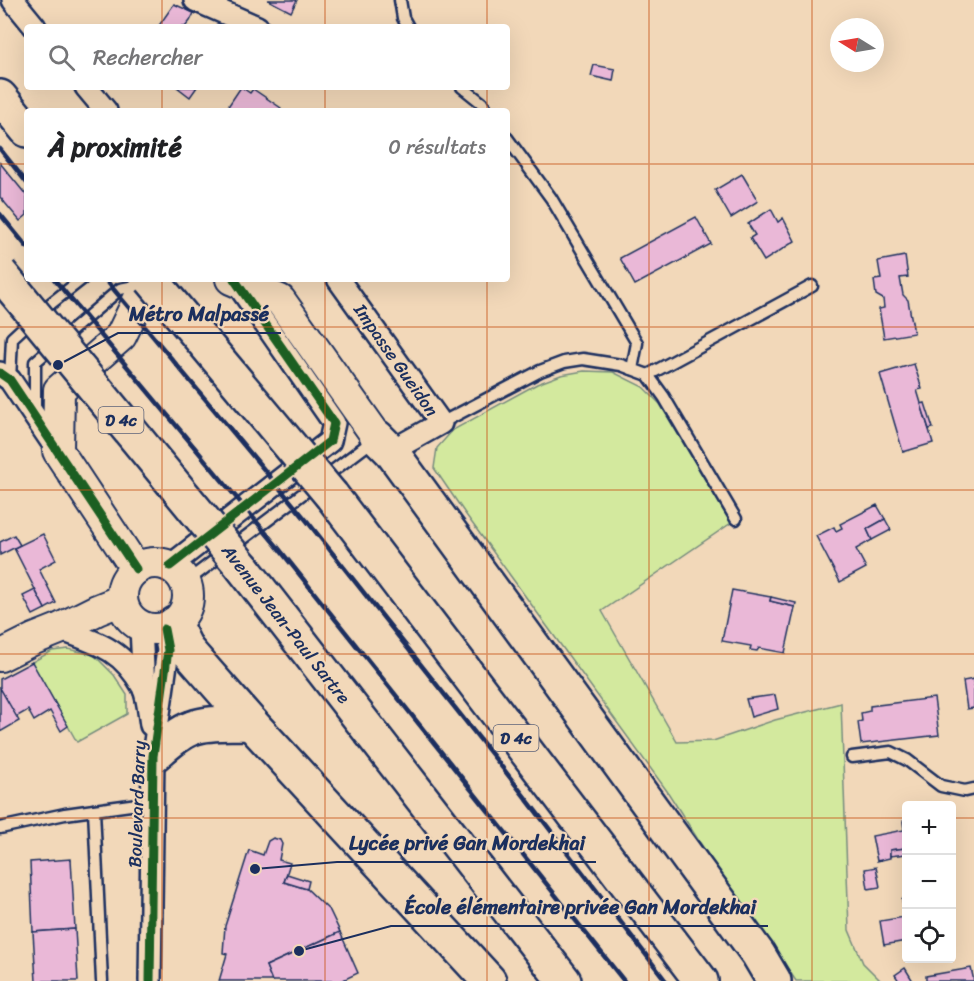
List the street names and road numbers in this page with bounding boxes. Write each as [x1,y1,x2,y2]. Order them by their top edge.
street label: Impasse Gueidon [344,296,447,424]
road number: D 4c [98,407,144,433]
street label: Avenue Jean-Paul Sartre [212,536,359,711]
road number: D 4c [494,725,538,751]
street label: Boulevard Barry [119,739,155,868]

